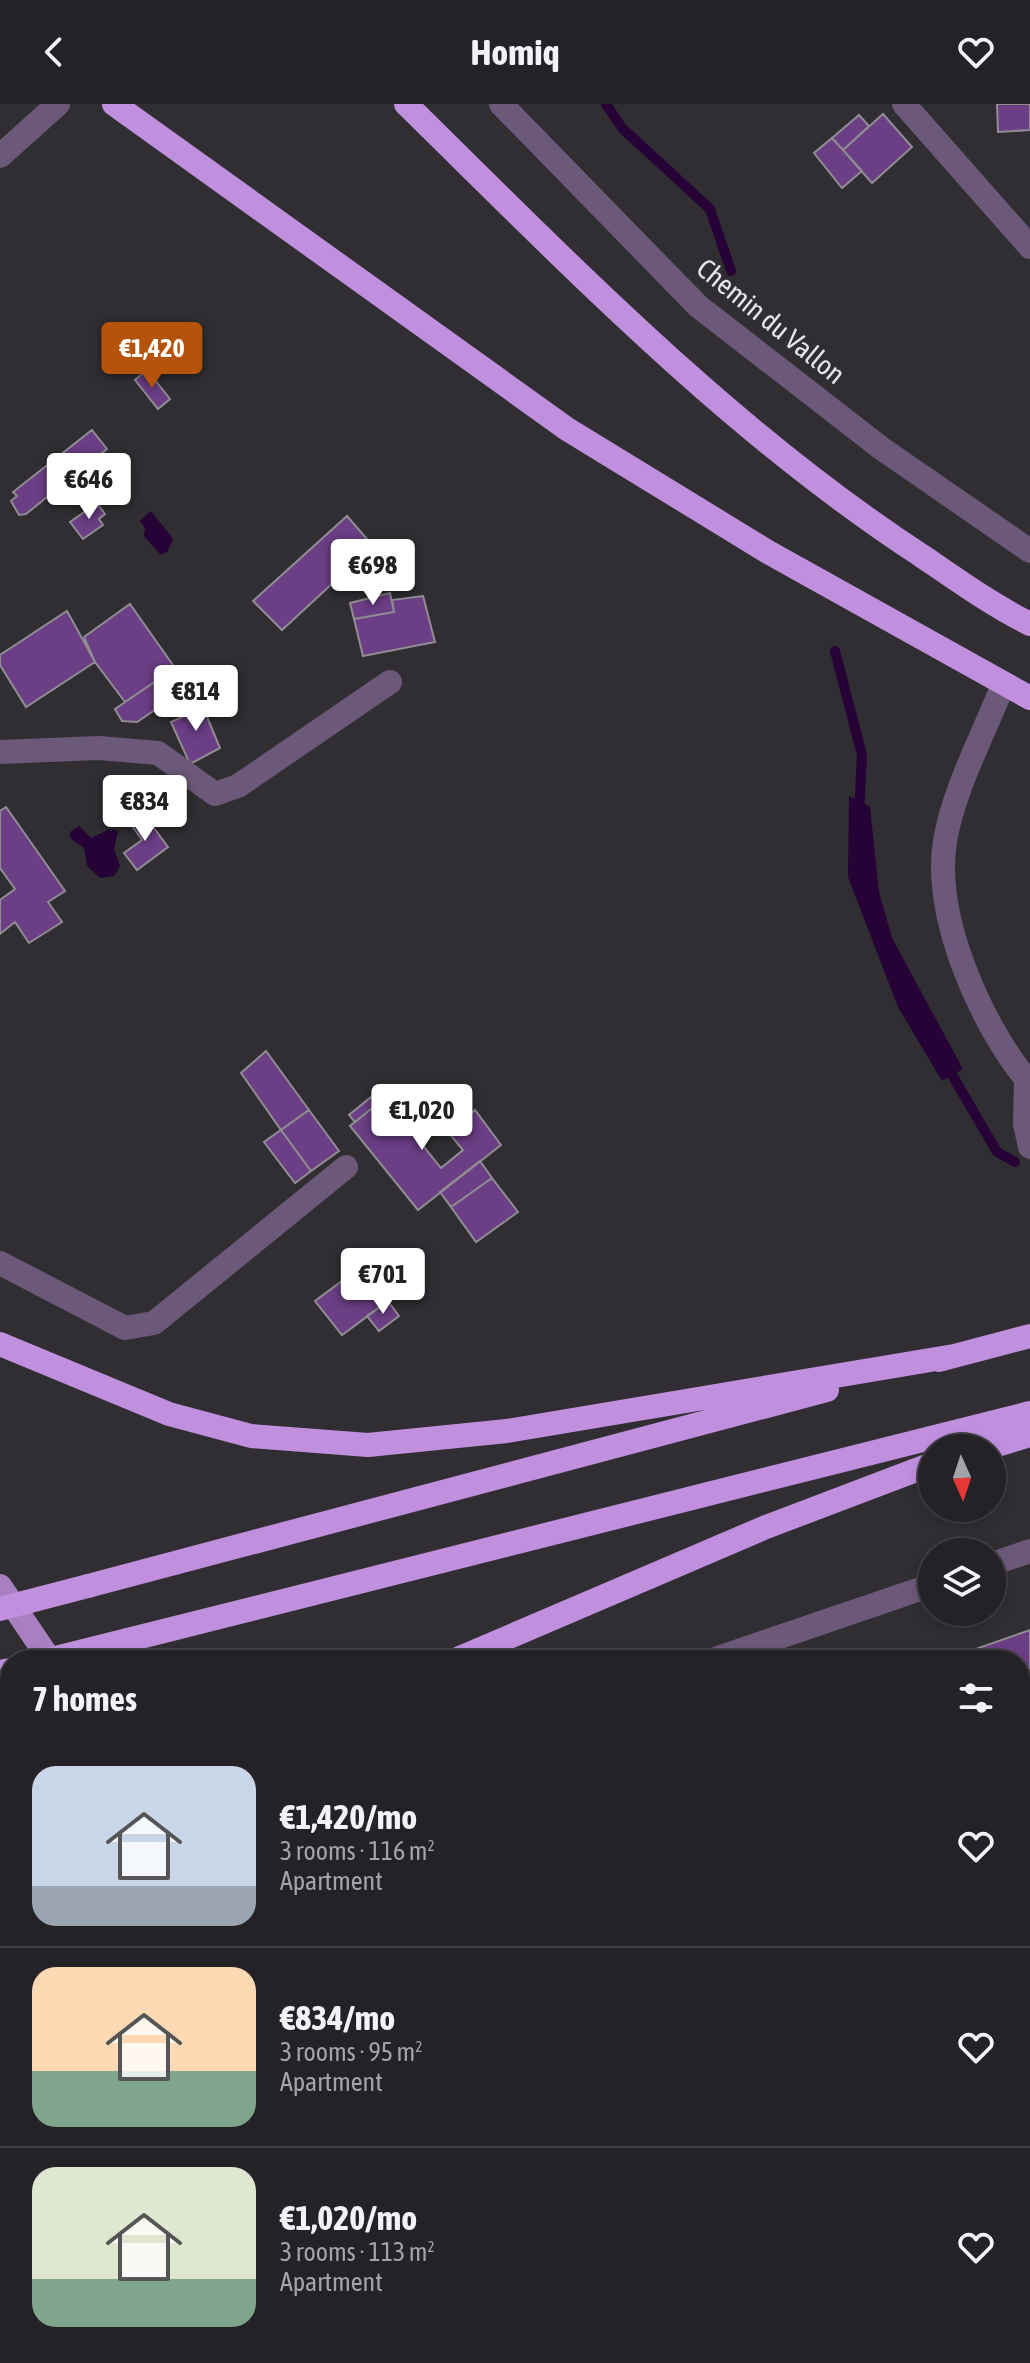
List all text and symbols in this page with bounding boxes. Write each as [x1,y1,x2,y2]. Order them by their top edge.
icon: back [32,30,76,74]
icon: heart [954,30,998,74]
text: Homiq [470,31,560,73]
street label: Chemin du Vallon [691,252,851,390]
pin: €1,420 [87,322,217,390]
text: €1,420 [119,333,185,363]
pin: €646 [42,453,136,521]
text: €646 [65,464,113,494]
pin: €698 [326,539,420,607]
text: €698 [349,550,397,580]
pin: €814 [149,665,243,733]
text: €814 [172,676,220,706]
pin: €834 [98,775,192,843]
text: €834 [121,786,169,816]
pin: €1,020 [357,1084,487,1152]
text: €1,020 [389,1095,455,1125]
pin: €701 [336,1248,430,1316]
text: €701 [359,1259,407,1289]
north arrow [918,1434,1006,1522]
map controls [918,1434,1006,1626]
button: layers [918,1538,1006,1626]
icon: filters [954,1676,998,1720]
text: 7 homes [32,1679,137,1718]
text: €1,420/mo [280,1797,417,1836]
icon: home [96,1798,192,1894]
icon: heart [954,1824,998,1868]
text: 3 rooms · 116 m² [280,1836,435,1866]
text: Apartment [280,1866,383,1896]
text: €834/mo [280,1998,395,2037]
icon: home [96,1999,192,2095]
icon: heart [954,2025,998,2069]
text: 3 rooms · 95 m² [280,2037,422,2067]
text: Apartment [280,2067,383,2097]
text: €1,020/mo [280,2198,417,2237]
icon: home [96,2199,192,2295]
icon: heart [954,2225,998,2269]
text: 3 rooms · 113 m² [280,2237,435,2267]
text: Apartment [280,2267,383,2297]

